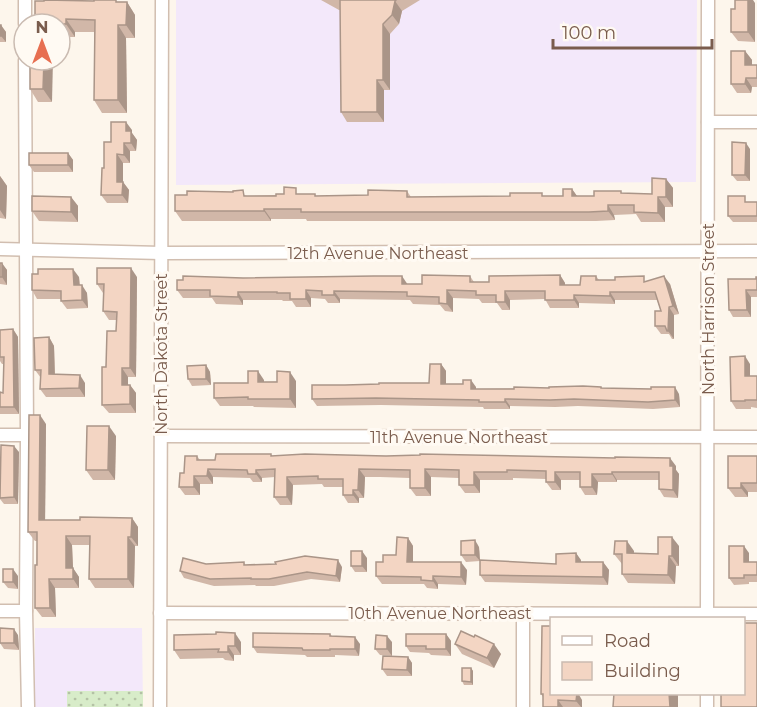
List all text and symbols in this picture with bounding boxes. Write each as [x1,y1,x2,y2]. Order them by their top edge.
north arrow [12,12,72,72]
scale bar [553,12,712,50]
text: N [36,18,48,37]
text: 100 m [562,22,616,44]
street label: North Harrison Street [699,223,718,395]
street label: 12th Avenue Northeast [287,244,469,263]
street label: North Dakota Street [152,273,171,435]
street label: 11th Avenue Northeast [370,428,548,447]
street label: 10th Avenue Northeast [349,604,532,623]
legend [550,617,745,695]
text: Road [604,630,651,652]
text: Building [604,660,681,682]

